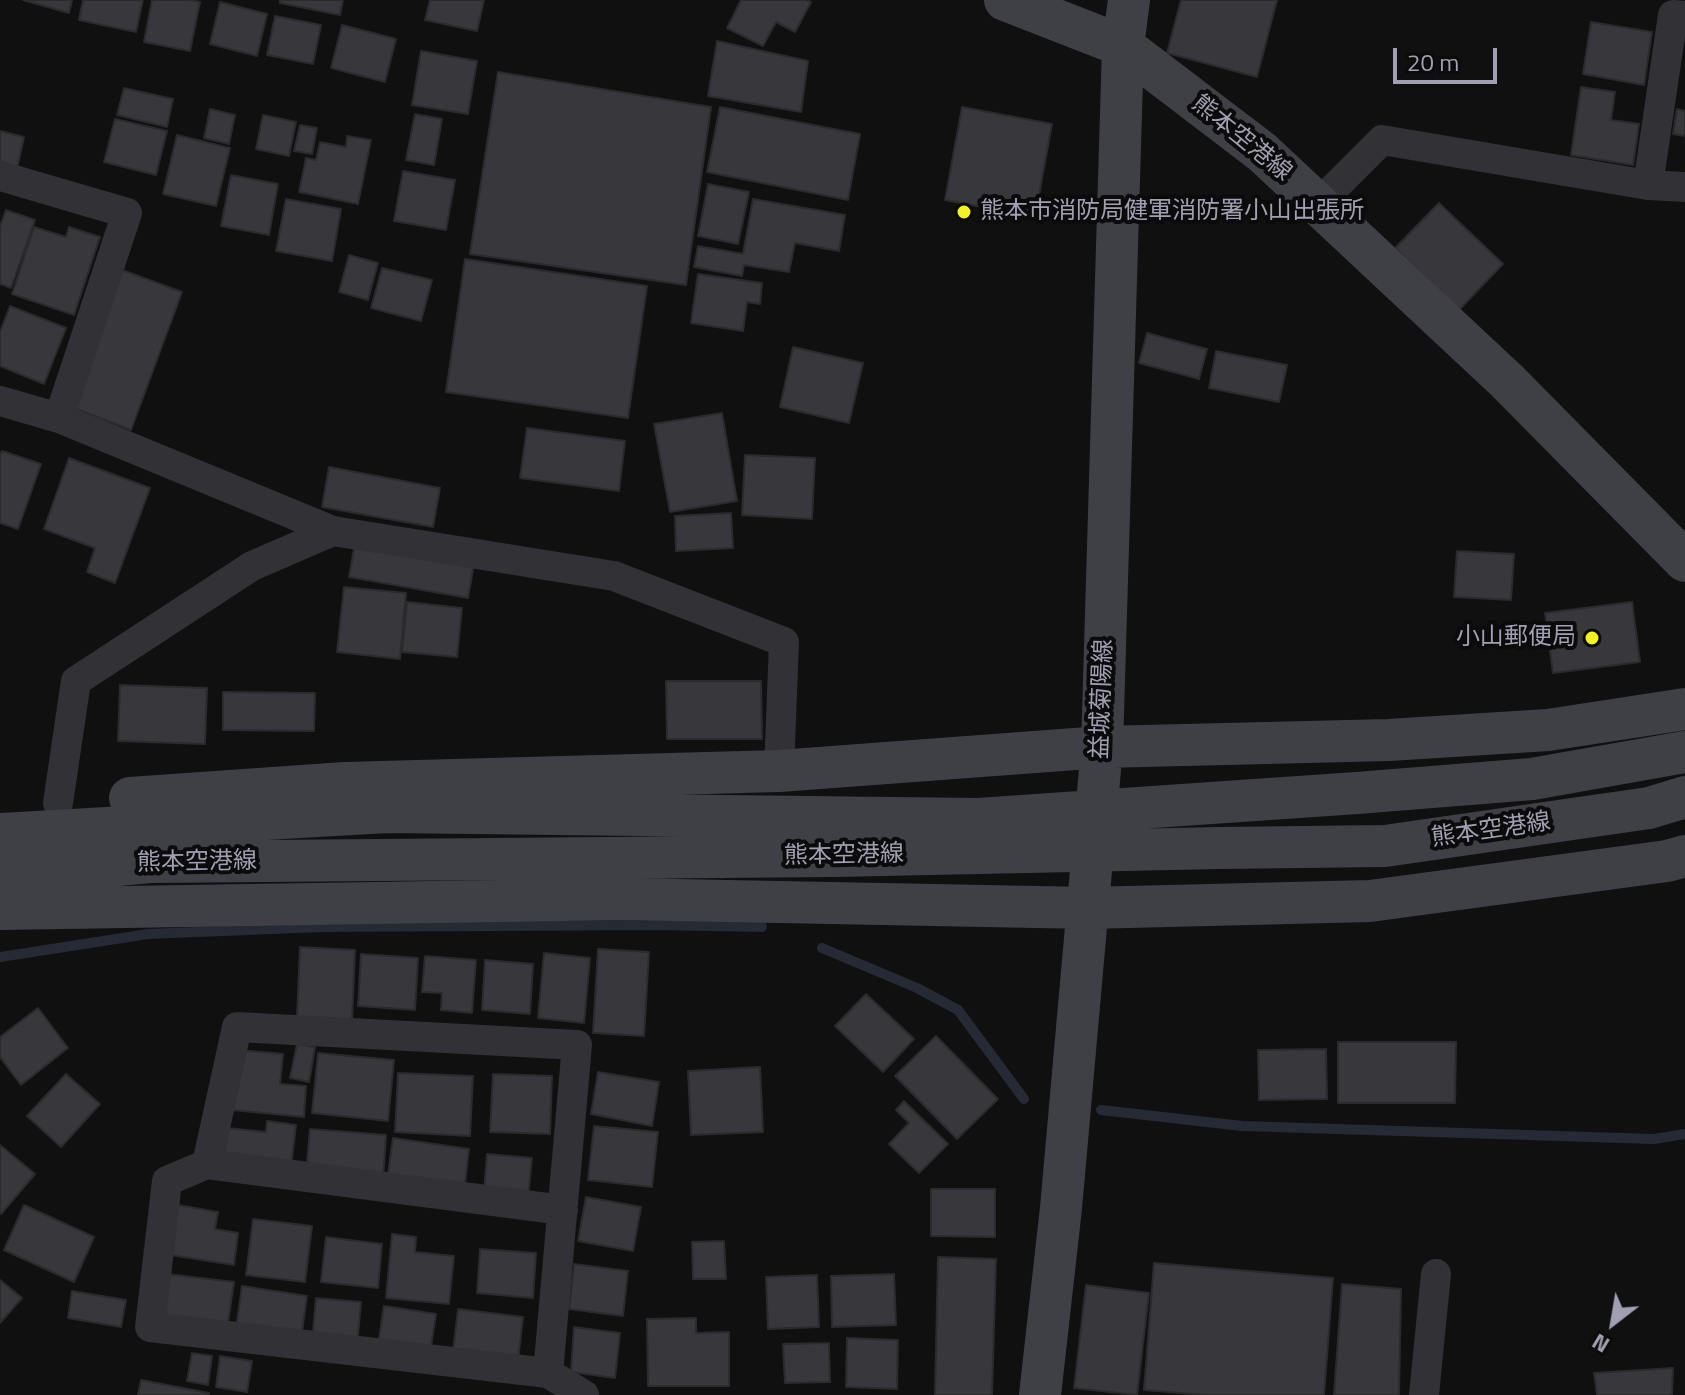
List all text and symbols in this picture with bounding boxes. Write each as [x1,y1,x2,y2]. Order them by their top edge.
scale bar [1397,32,1501,82]
text: 20 m [1407,44,1459,80]
street label: 熊本空港線 [1185,90,1297,188]
place label: 熊本市消防局健軍消防署小山出張所 [980,198,1364,226]
marker: 熊本市消防局健軍消防署小山出張所 [955,203,973,221]
place label: 小山郵便局 [1456,624,1576,652]
marker: 小山郵便局 [1583,629,1601,647]
street label: 益城菊陽線 [1087,639,1119,759]
street label: 熊本空港線 [1430,808,1552,854]
street label: 熊本空港線 [784,841,904,871]
street label: 熊本空港線 [137,848,257,878]
north arrow [1573,1283,1653,1363]
text: N [1585,1325,1616,1362]

